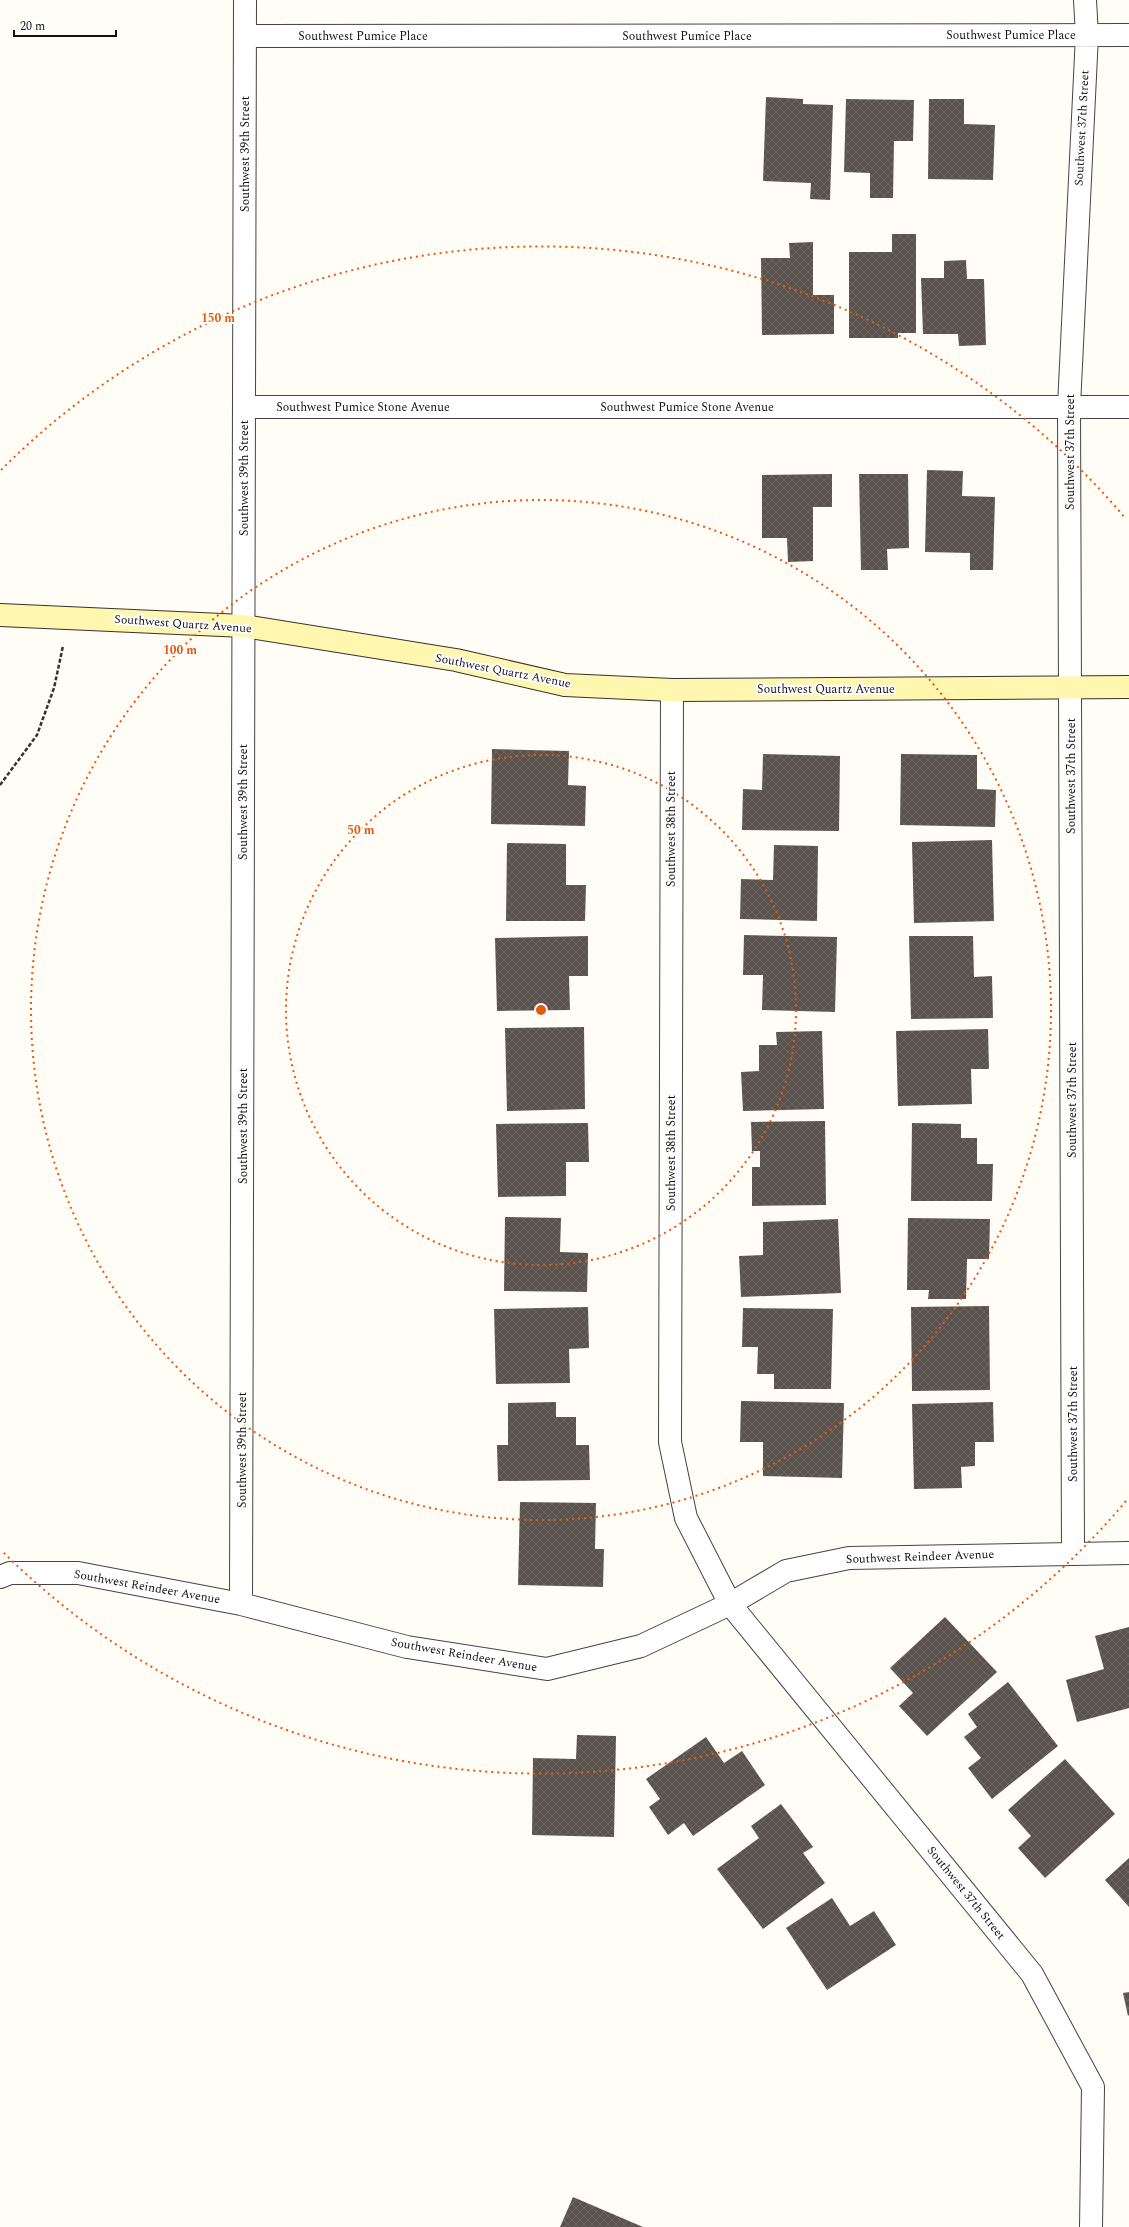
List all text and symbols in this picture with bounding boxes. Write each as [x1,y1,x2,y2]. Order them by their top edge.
scale bar [14,12,116,38]
text: 20 m [20,17,45,36]
street label: Southwest Pumice Place [946,26,1076,45]
street label: Southwest Pumice Place [298,27,428,46]
street label: Southwest Pumice Place [622,27,752,46]
street label: Southwest 37th Street [1069,70,1095,186]
street label: Southwest 39th Street [236,96,255,212]
text: 150 m [201,309,235,328]
street label: Southwest 37th Street [1061,394,1080,510]
street label: Southwest Pumice Stone Avenue [276,398,450,417]
street label: Southwest Pumice Stone Avenue [600,398,774,417]
street label: Southwest 39th Street [235,420,254,536]
street label: Southwest Quartz Avenue [114,610,253,638]
text: 100 m [163,641,197,660]
street label: Southwest Quartz Avenue [434,649,573,694]
street label: Southwest Quartz Avenue [757,680,895,699]
street label: Southwest 37th Street [1062,718,1081,834]
street label: Southwest 39th Street [234,744,253,860]
street label: Southwest 38th Street [662,771,681,887]
text: 50 m [347,821,375,840]
centre of rings [534,1003,548,1017]
street label: Southwest 37th Street [1063,1042,1082,1158]
street label: Southwest 39th Street [234,1068,253,1184]
street label: Southwest 38th Street [662,1095,681,1211]
street label: Southwest 37th Street [1064,1366,1083,1482]
street label: Southwest 39th Street [233,1392,252,1508]
street label: Southwest Reindeer Avenue [846,1545,995,1569]
street label: Southwest Reindeer Avenue [72,1565,222,1609]
street label: Southwest Reindeer Avenue [389,1633,539,1677]
street label: Southwest 37th Street [922,1842,1010,1944]

